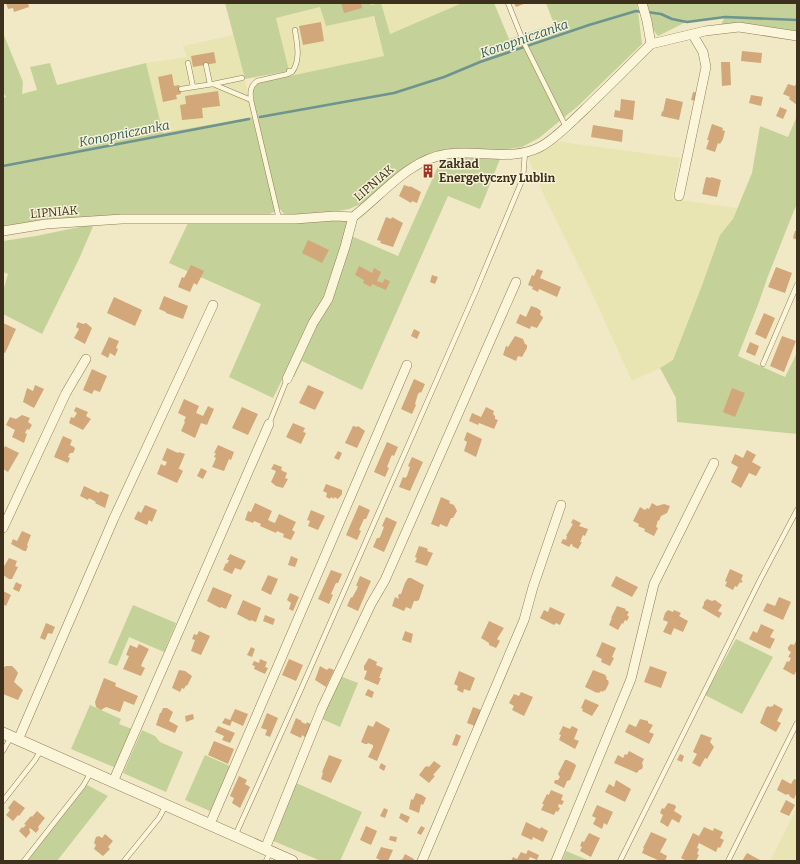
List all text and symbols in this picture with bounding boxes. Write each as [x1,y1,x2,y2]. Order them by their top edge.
water label: Konopniczanka [478,16,570,61]
water label: Konopniczanka [77,117,171,150]
place label: Zakład Energetyczny Lublin [439,157,556,185]
street label: LIPNIAK [351,162,397,204]
building icon: Zakład Energetyczny Lublin [420,163,436,179]
street label: LIPNIAK [30,203,79,221]

